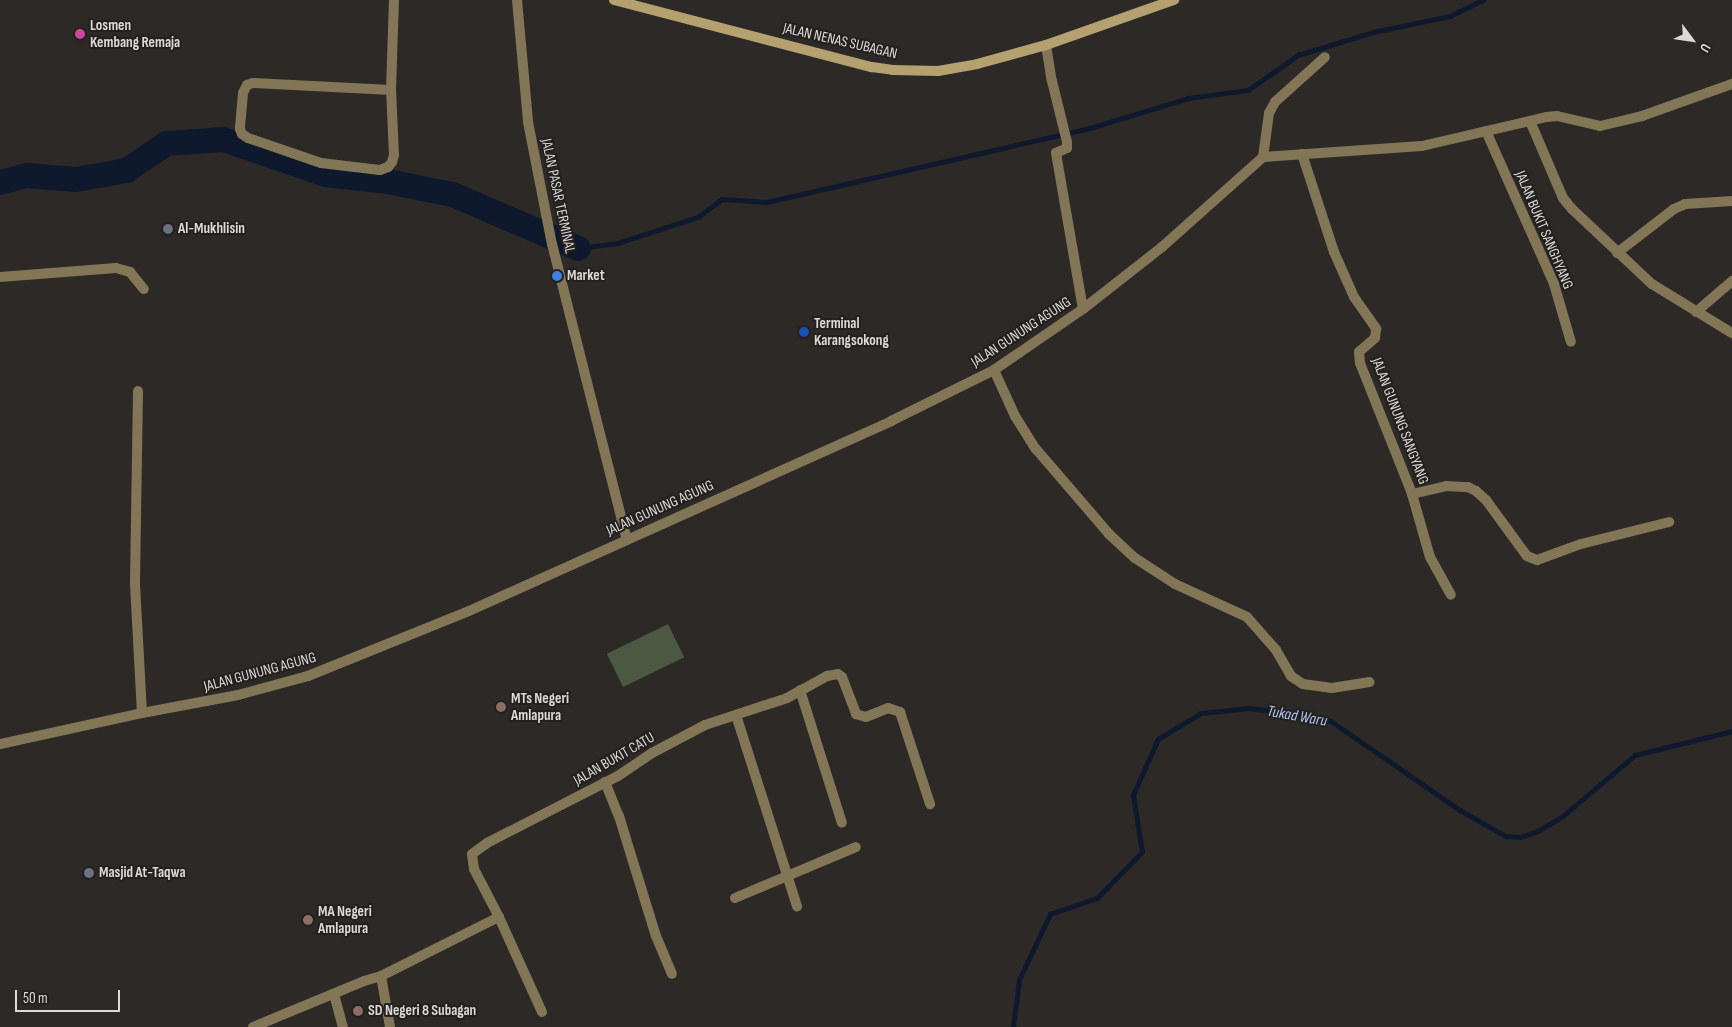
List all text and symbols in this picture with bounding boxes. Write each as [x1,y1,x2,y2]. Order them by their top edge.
north arrow [1667,15,1717,65]
place label: Losmen Kembang Remaja [90,16,180,51]
street label: JALAN NENAS SUBAGAN [781,19,899,63]
marker: Losmen Kembang Remaja [74,28,86,40]
text: U [1696,40,1714,55]
street label: JALAN PASAR TERMINAL [537,137,579,255]
street label: JALAN BUKIT SANGHYANG [1511,168,1577,292]
place label: Al-Mukhlisin [178,220,245,238]
marker: Al-Mukhlisin [162,223,174,235]
place label: Market [567,267,605,285]
marker: Market [551,270,563,282]
street label: JALAN GUNUNG AGUNG [968,293,1074,371]
place label: Terminal Karangsokong [814,314,889,349]
marker: Terminal Karangsokong [798,326,810,338]
street label: JALAN GUNUNG SANGYANG [1368,355,1432,487]
street label: JALAN GUNUNG AGUNG [604,476,716,540]
street label: JALAN GUNUNG AGUNG [202,648,318,696]
place label: MTs Negeri Amlapura [511,689,569,724]
marker: MTs Negeri Amlapura [495,701,507,713]
water label: Tukad Waru [1266,702,1328,732]
street label: JALAN BUKIT CATU [570,729,658,789]
place label: Masjid At-Taqwa [99,864,186,882]
marker: Masjid At-Taqwa [83,867,95,879]
place label: MA Negeri Amlapura [318,902,372,937]
marker: MA Negeri Amlapura [302,914,314,926]
scale bar [18,980,122,1012]
text: 50 m [23,989,48,1008]
place label: SD Negeri 8 Subagan [368,1002,476,1020]
marker: SD Negeri 8 Subagan [352,1005,364,1017]

